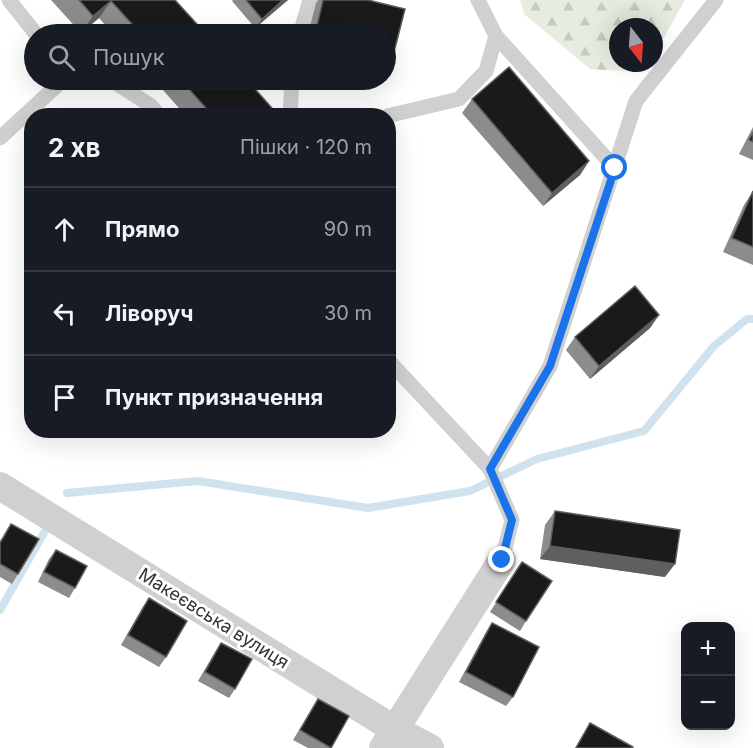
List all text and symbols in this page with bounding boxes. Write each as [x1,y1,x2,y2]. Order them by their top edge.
north arrow [609,18,663,72]
search box [24,24,396,90]
icon: search [45,41,78,74]
text: Пошук [93,44,165,70]
text: 2 хв [48,132,101,163]
text: Пішки · 120 m [240,135,372,159]
route start [601,154,627,180]
icon: ahead [48,213,81,246]
text: Прямо [105,216,179,242]
text: 90 m [324,217,372,241]
icon: left [48,297,81,330]
text: Ліворуч [105,300,193,326]
text: 30 m [324,301,372,325]
icon: arrive [48,381,81,414]
text: Пункт призначення [105,384,323,410]
route end [488,546,514,572]
street label: Макеєвська вулиця [135,563,293,673]
map controls [681,622,735,730]
button: + [681,622,735,676]
button: − [681,676,735,730]

